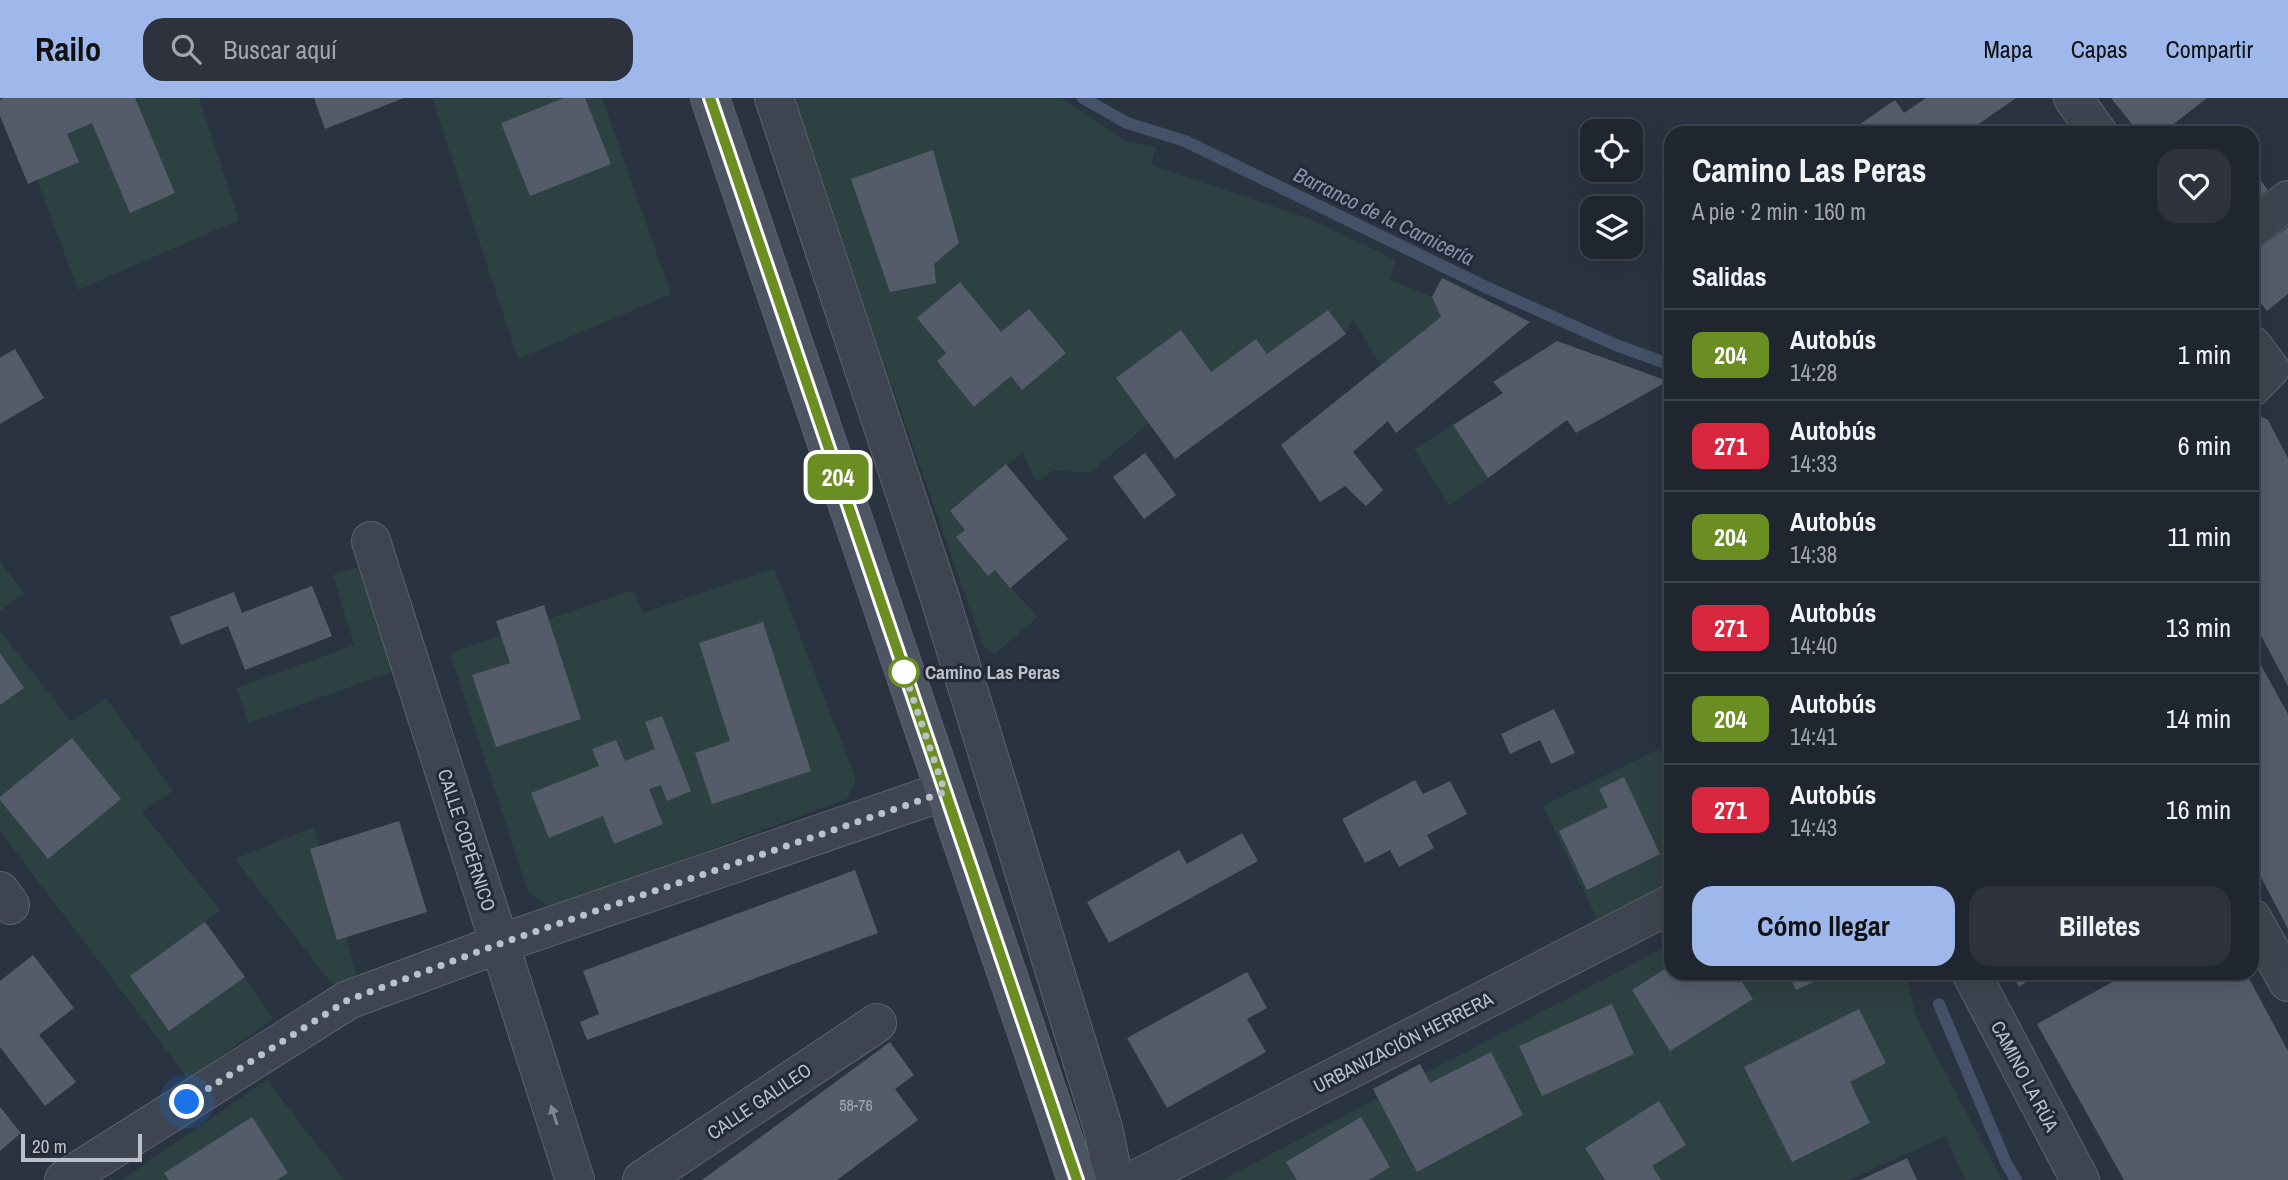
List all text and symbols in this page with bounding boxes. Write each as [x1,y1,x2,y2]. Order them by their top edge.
search box [143,18,633,81]
text: Railo [35,27,101,71]
icon: search [167,30,205,68]
text: Buscar aquí [223,32,337,67]
text: Mapa [1983,33,2033,65]
text: Capas [2071,33,2128,65]
text: Compartir [2166,33,2253,65]
map controls [1580,119,1643,259]
button: locate [1580,119,1643,182]
text: Camino Las Peras [1692,148,1927,192]
button: heart [2157,149,2231,223]
water label: Barranco de la Carnicería [1289,160,1479,272]
button: layers [1580,196,1643,259]
text: A pie · 2 min · 160 m [1692,196,1866,227]
text: Salidas [1692,259,1767,294]
text: Autobús [1790,322,1876,357]
text: 1 min [2178,337,2231,372]
text: 204 [1714,339,1747,371]
text: 14:28 [1790,357,1837,388]
text: Autobús [1790,413,1876,448]
text: 6 min [2178,428,2231,463]
text: 271 [1714,430,1747,462]
text: 14:33 [1790,448,1837,479]
line badge: 204 [798,454,878,500]
text: 204 [822,461,854,493]
text: Autobús [1790,504,1876,539]
text: 11 min [2167,519,2231,554]
text: 204 [1714,521,1747,553]
text: 14:38 [1790,539,1837,570]
text: Autobús [1790,595,1876,630]
text: 13 min [2166,610,2231,645]
text: 271 [1714,612,1747,644]
text: 14:40 [1790,630,1837,661]
marker: Camino Las Peras [889,657,919,687]
place label: Camino Las Peras [925,659,1060,685]
text: Autobús [1790,686,1876,721]
text: 14 min [2166,701,2231,736]
text: 204 [1714,703,1747,735]
text: 14:41 [1790,721,1837,752]
street label: CALLE COPÉRNICO [432,766,502,914]
text: Autobús [1790,777,1876,812]
text: 16 min [2166,792,2231,827]
text: 271 [1714,794,1747,826]
text: 14:43 [1790,812,1837,843]
button: Cómo llegar [1692,886,1955,966]
button: Billetes [1969,886,2231,966]
street label: URBANIZACIÓN HERRERA [1309,985,1498,1099]
street label: CAMINO LA RÚA [1985,1016,2065,1137]
street label: CALLE GALILEO [702,1057,816,1145]
your location [169,1084,204,1119]
house number: 58-76 [839,1094,873,1116]
one-way arrow [549,1104,559,1125]
scale bar [21,1131,142,1163]
text: 20 m [32,1133,67,1159]

